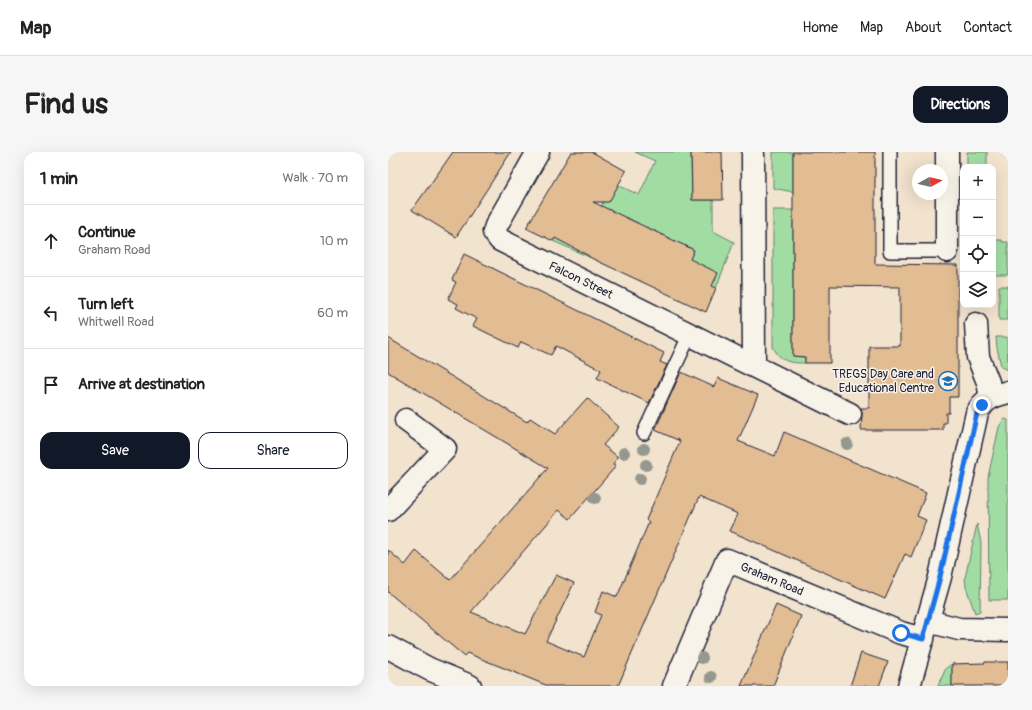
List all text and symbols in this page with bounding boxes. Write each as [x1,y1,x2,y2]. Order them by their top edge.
text: Map [20,16,51,40]
text: Home [803,19,838,36]
text: Map [860,19,883,36]
text: About [905,19,941,36]
text: Contact [963,19,1012,36]
button: Directions [913,86,1008,123]
text: Find us [24,87,108,122]
north arrow [912,164,948,200]
map controls [960,164,996,308]
button: + [960,164,996,200]
text: 1 min [40,168,78,189]
text: Walk · 70 m [282,170,348,186]
button: − [960,200,996,236]
text: Continue [78,223,136,242]
icon: ahead [40,230,62,252]
text: 10 m [320,233,348,249]
button: locate [960,236,996,272]
text: Graham Road [78,242,151,258]
street label: Falcon Street [546,259,615,302]
button: layers [960,272,996,308]
text: Turn left [78,295,134,314]
icon: left [40,302,62,324]
text: 60 m [317,305,348,321]
text: Whitwell Road [78,314,154,330]
place label: TREGS Day Care and Educational Centre [832,367,934,396]
school or university icon: TREGS Day Care and Educational Centre [937,370,959,392]
icon: arrive [40,374,62,396]
text: Arrive at destination [78,375,205,394]
route end [973,396,991,414]
button: Save [40,432,190,469]
button: Share [198,432,348,469]
street label: Graham Road [738,559,806,600]
route start [892,624,910,642]

